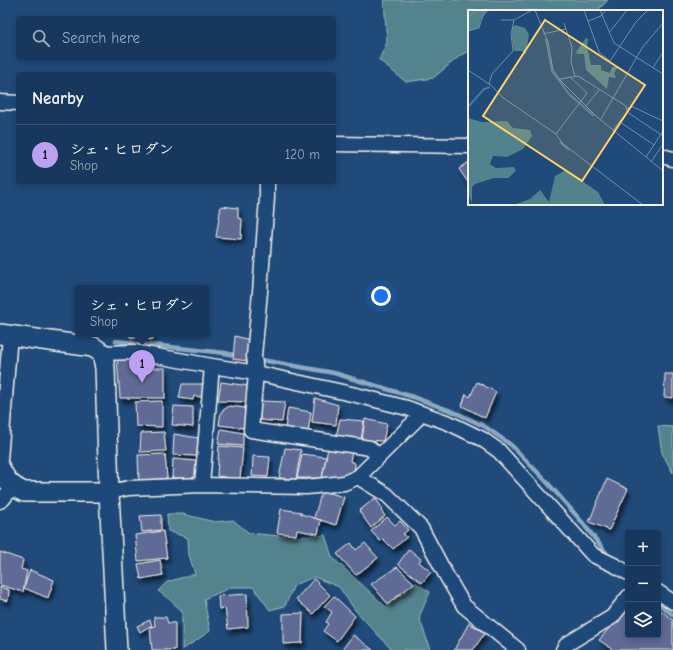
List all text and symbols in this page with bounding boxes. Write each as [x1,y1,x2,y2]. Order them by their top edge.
inset map [468,10,663,205]
search box [16,16,336,60]
icon: search [30,27,52,49]
text: Search here [62,29,140,47]
text: Nearby [32,89,83,108]
text: シェ・ヒロダン [70,140,174,158]
text: 1 [42,147,48,162]
text: 120 m [285,147,320,162]
text: Shop [70,158,98,173]
popup [75,285,209,337]
your location [371,286,391,306]
text: シェ・ヒロダン [90,296,194,314]
text: Shop [90,314,118,329]
pin: 1 [129,350,155,383]
map controls [625,530,661,638]
button: + [625,530,661,566]
button: − [625,566,661,602]
button: layers [625,602,661,638]

